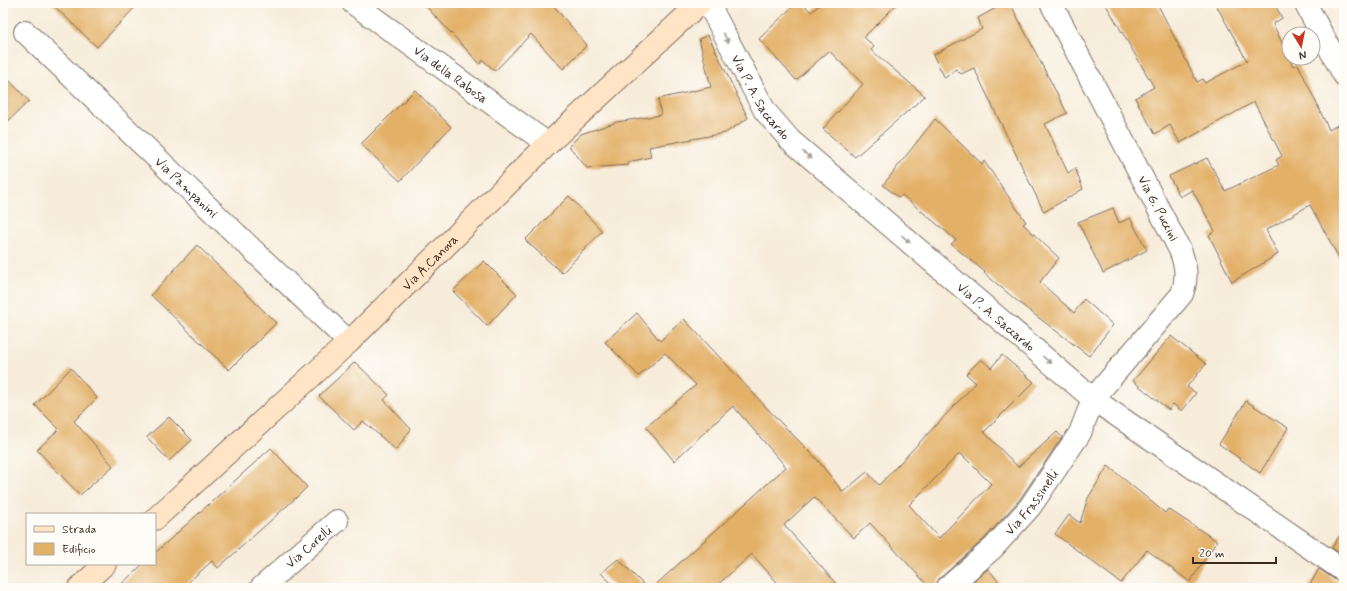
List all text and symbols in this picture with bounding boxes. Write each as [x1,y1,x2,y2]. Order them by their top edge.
north arrow [1281,26,1321,66]
one-way arrow [723,32,730,43]
street label: Via della Rabosa [410,42,491,108]
text: N [1298,47,1307,62]
street label: Via P. A. Saccardo [727,52,793,144]
one-way arrow [802,150,812,159]
street label: Via Pampanini [151,154,221,222]
street label: Via G. Puccini [1133,173,1182,245]
street label: Via A.Canova [399,231,462,295]
one-way arrow [901,235,911,244]
street label: Via P. A. Saccardo [953,279,1038,356]
one-way arrow [1042,356,1052,365]
street label: Via Frassinelli [1002,466,1063,539]
legend [26,513,156,565]
text: Strada [62,522,96,538]
street label: Via Corelli [282,522,336,573]
scale bar [1193,539,1276,565]
text: Edificio [62,542,96,558]
text: 20 m [1199,546,1225,562]

